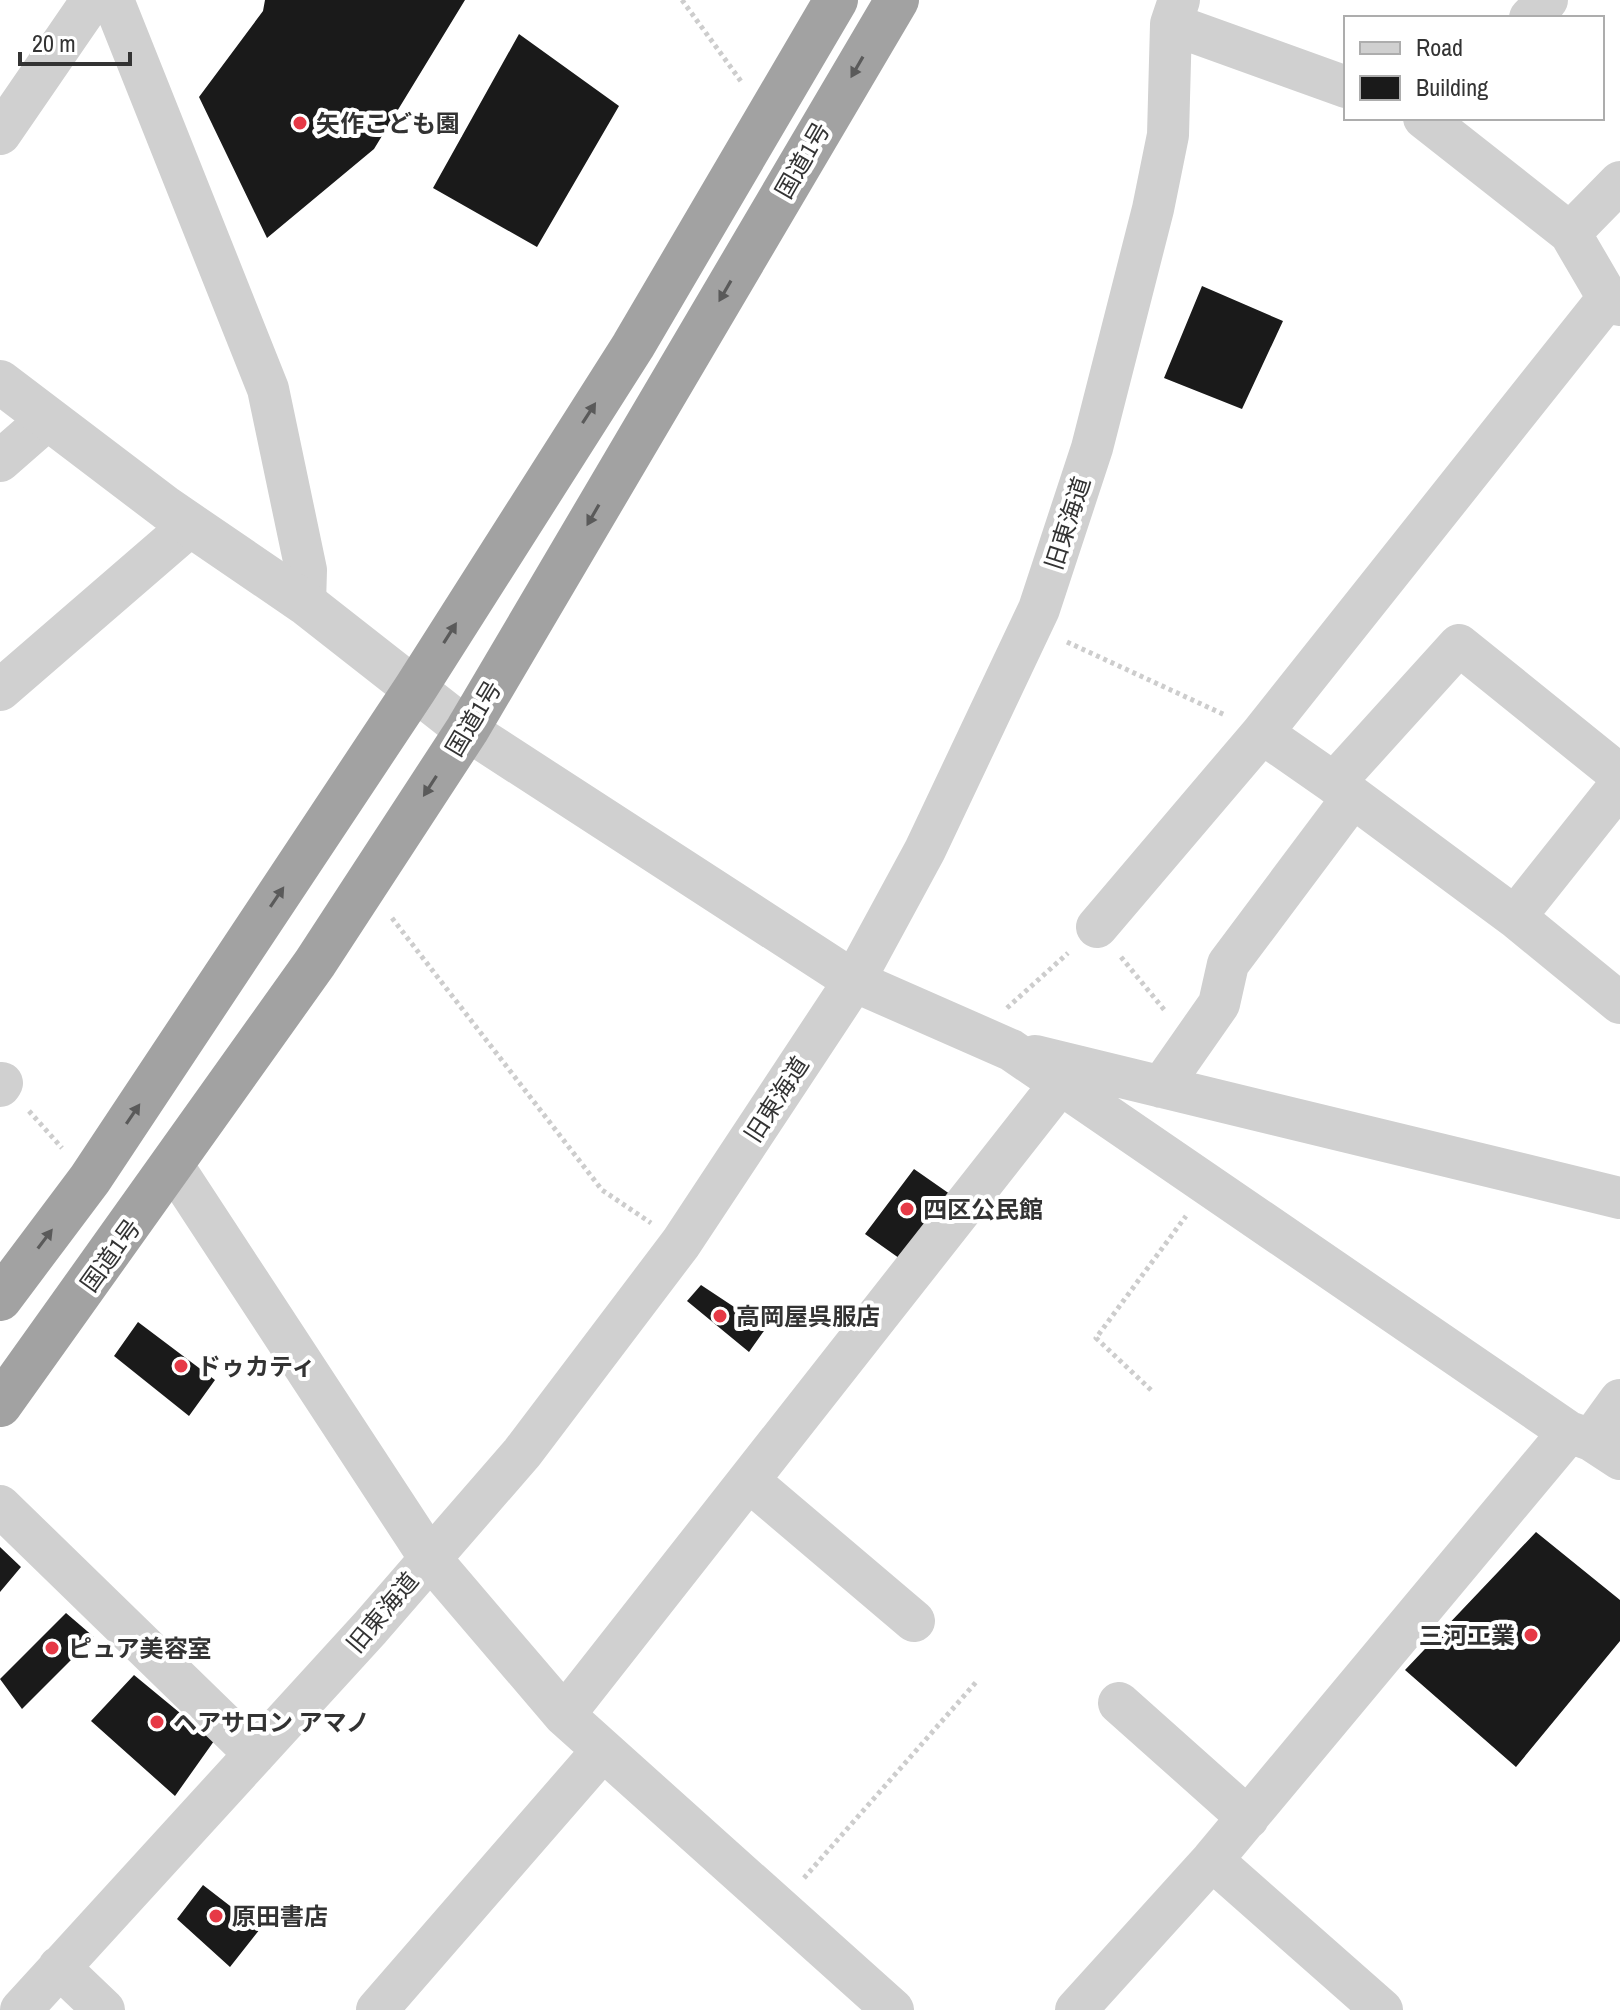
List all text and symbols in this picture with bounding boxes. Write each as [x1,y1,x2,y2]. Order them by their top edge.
scale bar [20,16,130,66]
legend [1344,16,1604,120]
text: 20 m [32,27,76,59]
text: Road [1416,31,1463,63]
one-way arrow [850,56,864,78]
text: Building [1416,71,1488,103]
place label: 矢作こども園 [316,107,460,139]
marker: 矢作こども園 [291,114,309,132]
street label: 国道1号 [767,116,837,204]
one-way arrow [718,280,732,302]
one-way arrow [582,402,596,424]
street label: 旧東海道 [1037,472,1097,574]
one-way arrow [586,504,600,526]
one-way arrow [442,622,457,643]
street label: 国道1号 [438,674,508,762]
one-way arrow [424,775,438,797]
one-way arrow [269,886,283,908]
street label: 旧東海道 [736,1050,816,1148]
one-way arrow [125,1103,140,1124]
place label: 四区公民館 [923,1193,1043,1225]
marker: 四区公民館 [898,1200,916,1218]
street label: 国道1号 [73,1212,147,1298]
one-way arrow [37,1228,53,1250]
place label: 高岡屋呉服店 [736,1300,880,1332]
marker: 高岡屋呉服店 [711,1307,729,1325]
place label: ドゥカティ [197,1350,316,1382]
marker: ドゥカティ [172,1357,190,1375]
street label: 旧東海道 [339,1565,425,1659]
place label: 三河工業 [1419,1619,1515,1651]
marker: 三河工業 [1522,1626,1540,1644]
place label: ピュア美容室 [68,1632,212,1664]
marker: ピュア美容室 [43,1639,61,1657]
place label: ヘアサロン アマノ [173,1706,370,1738]
marker: ヘアサロン アマノ [148,1713,166,1731]
place label: 原田書店 [232,1900,328,1932]
marker: 原田書店 [207,1907,225,1925]

